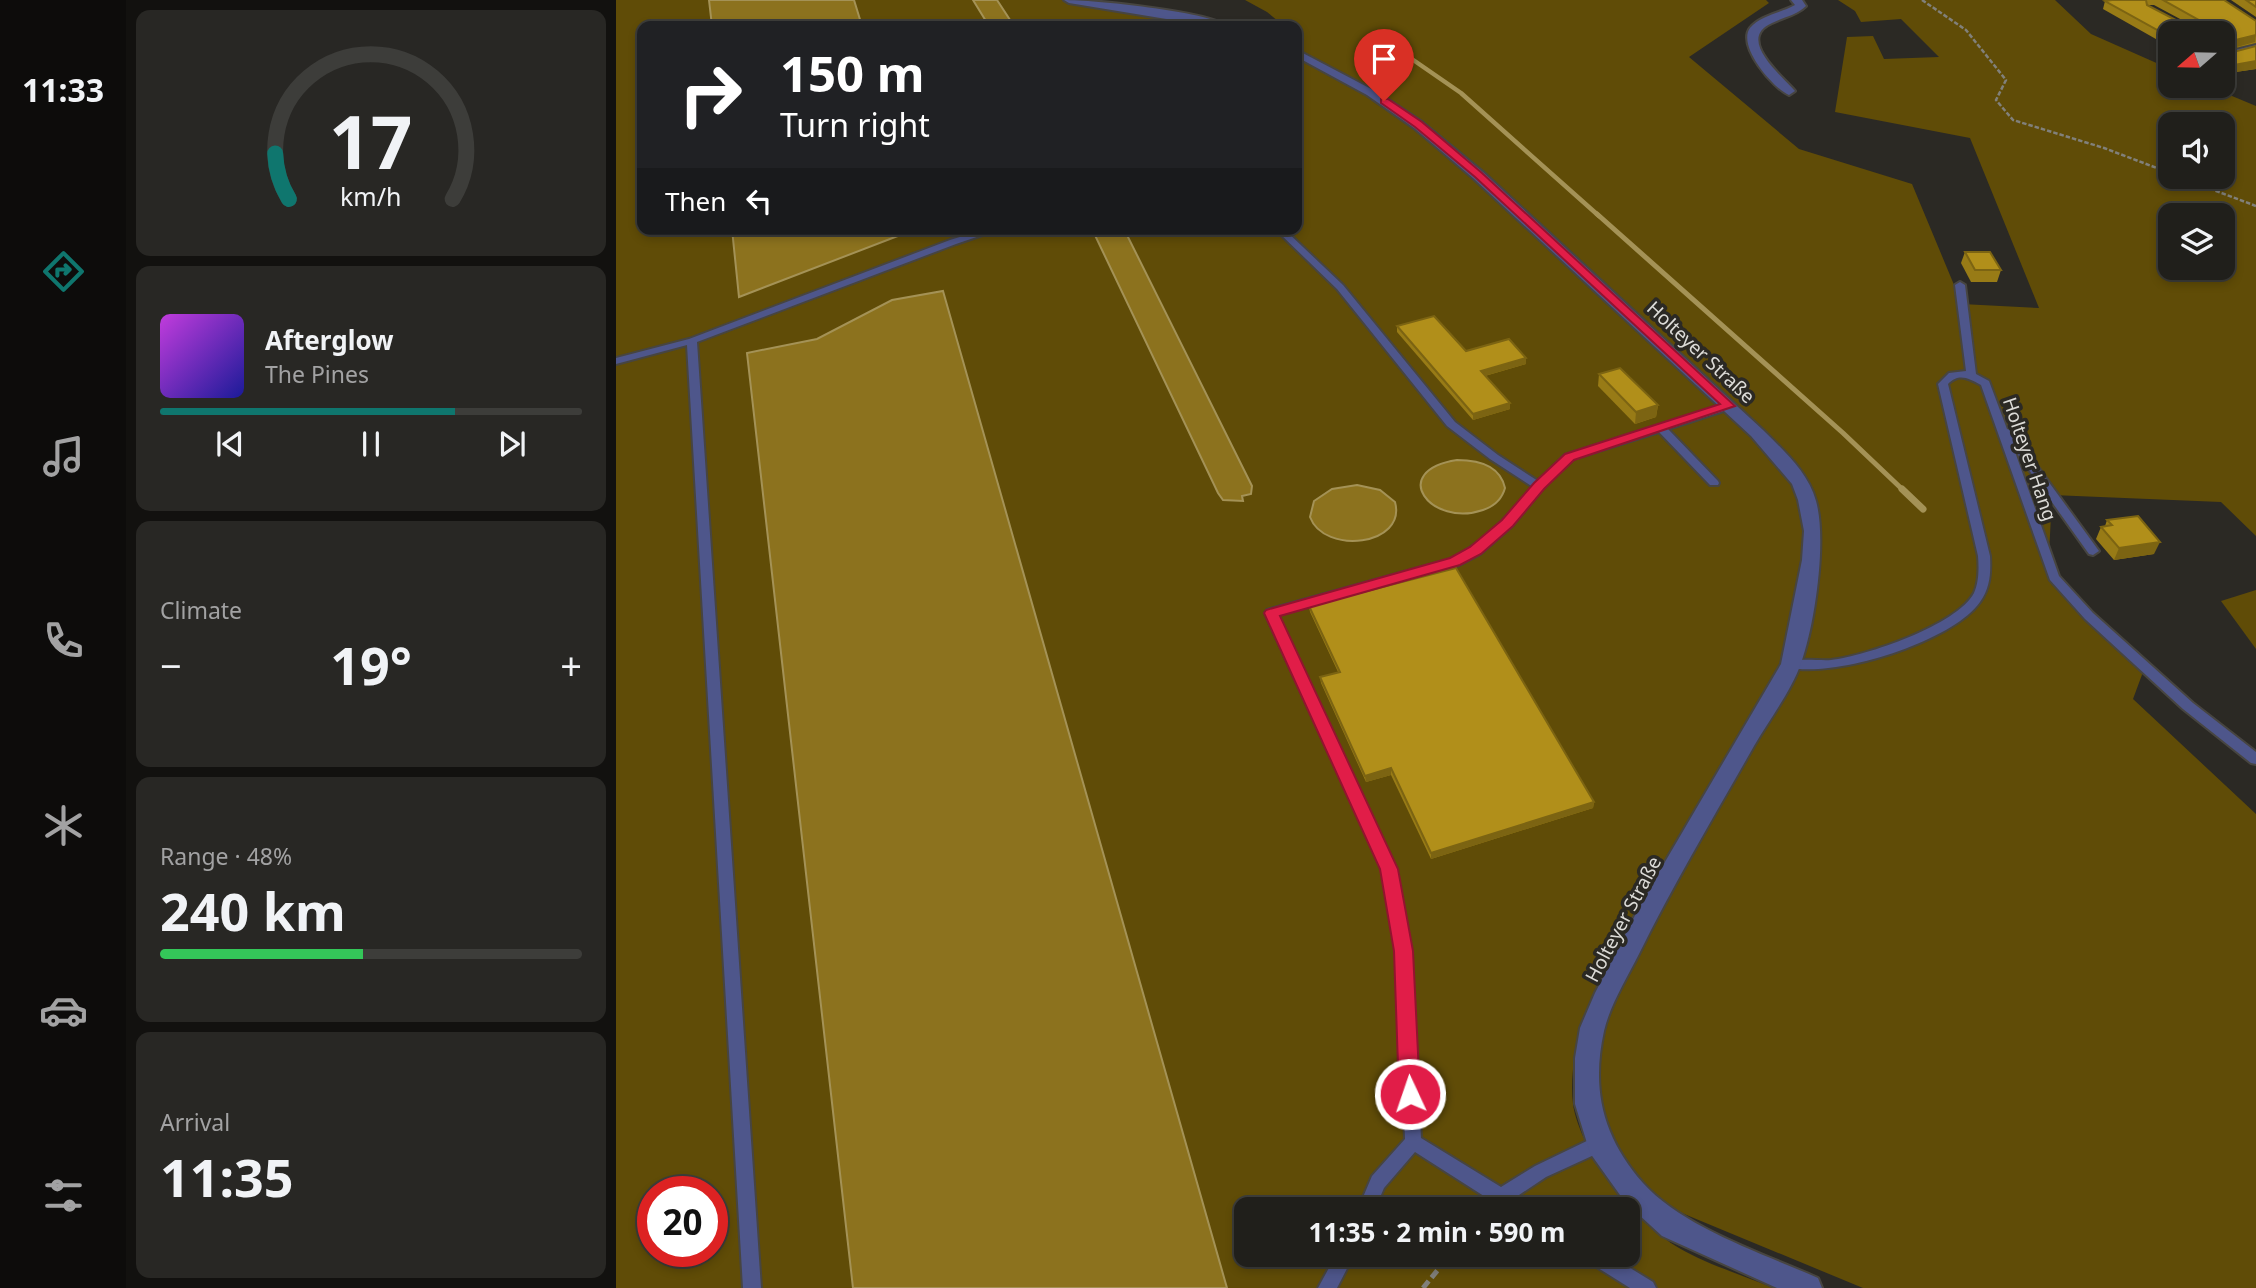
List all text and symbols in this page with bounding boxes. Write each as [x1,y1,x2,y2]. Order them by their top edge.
north arrow [2158,21,2235,98]
map controls [2158,21,2235,280]
pin [1354,29,1414,101]
text: 150 m [780,40,925,106]
icon: arrive [1365,40,1403,78]
icon: right [665,49,756,140]
text: 11:33 [22,68,104,111]
text: 17 [329,91,413,190]
text: Turn right [780,103,930,146]
button: sound [2158,112,2235,189]
text: km/h [340,179,402,213]
icon: left [740,182,778,220]
text: Then [665,183,726,219]
button: layers [2158,203,2235,280]
icon: directions [39,247,88,296]
street label: Holteyer Straße [1641,295,1761,409]
text: Afterglow [265,322,393,358]
text: The Pines [265,358,369,390]
street label: Holteyer Hang [1997,394,2063,524]
icon: previous [211,425,249,463]
icon: pause [352,425,390,463]
icon: next [493,425,531,463]
icon: music [39,432,88,481]
text: Climate [160,594,242,626]
icon: phone [39,616,88,665]
text: 19° [330,629,412,700]
text: − [160,639,182,691]
text: + [560,639,582,691]
icon: climate [39,801,88,850]
text: Range · 48% [160,840,292,872]
street label: Holteyer Straße [1579,852,1667,986]
text: 240 km [160,875,346,946]
icon: car [39,986,88,1035]
position arrow [1373,1057,1447,1131]
text: Arrival [160,1106,230,1138]
text: 11:35 [160,1141,294,1212]
icon: filters [39,1171,88,1220]
speed limit sign: 20 [637,1176,728,1267]
text: 11:35 · 2 min · 590 m [1309,1214,1565,1250]

